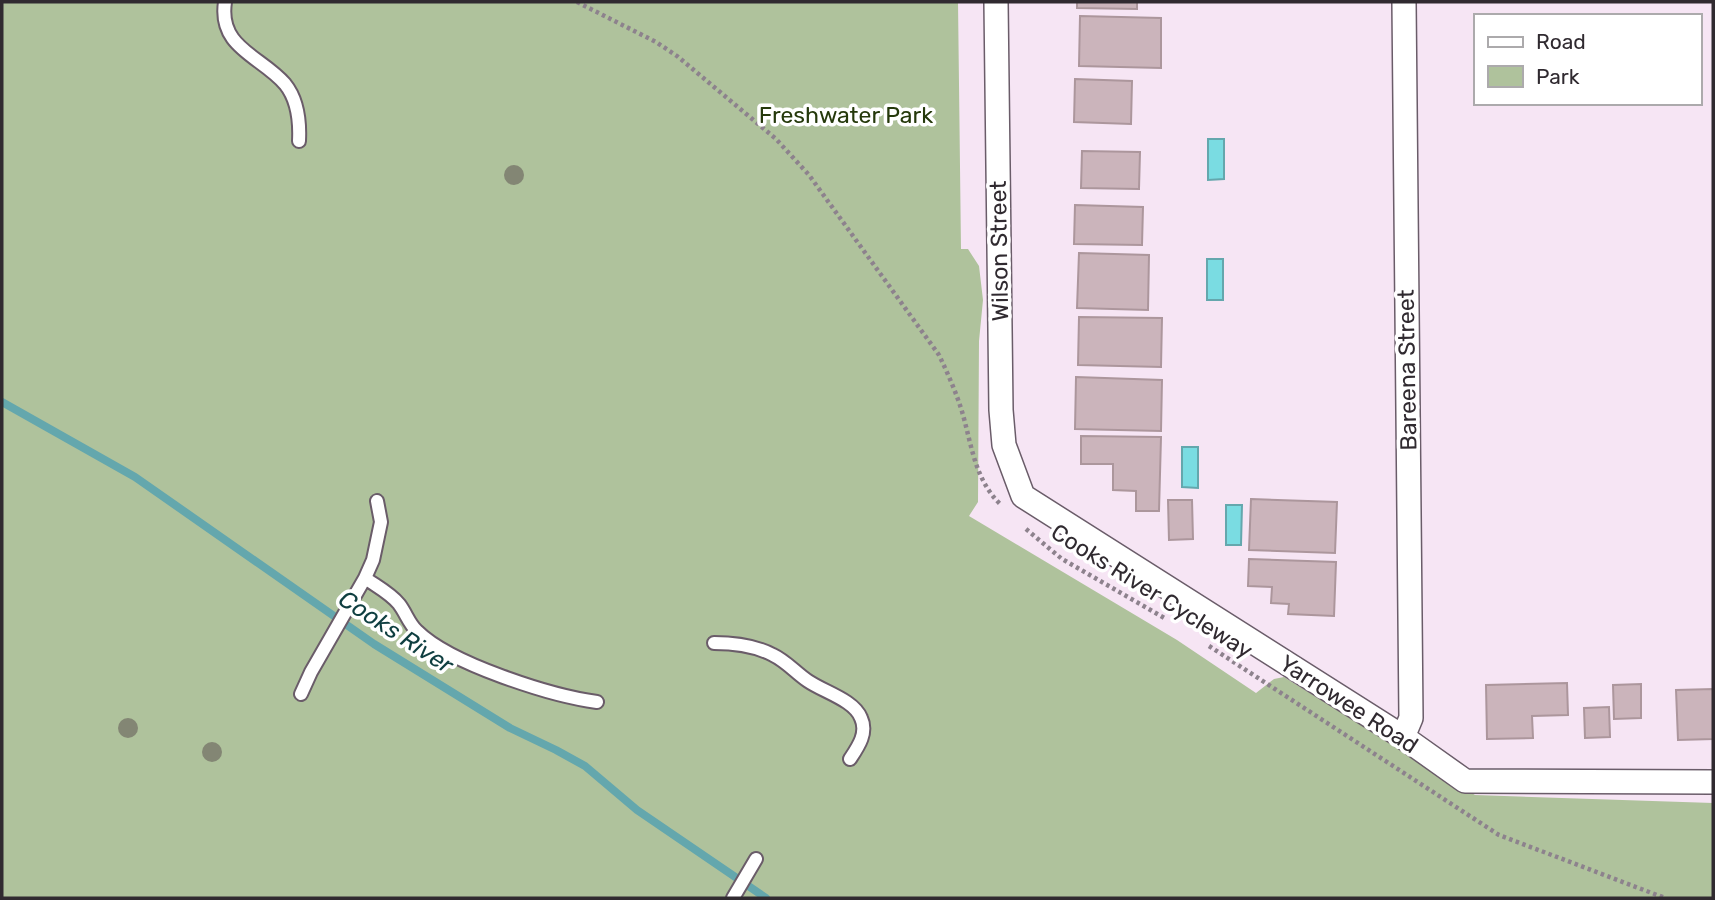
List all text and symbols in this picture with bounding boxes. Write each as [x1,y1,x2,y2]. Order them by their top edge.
legend [1474,14,1701,105]
text: Road [1536,29,1586,54]
text: Park [1536,64,1580,89]
park label: Freshwater Park [759,101,933,129]
street label: Wilson Street [984,180,1014,322]
street label: Bareena Street [1392,289,1422,451]
street label: Cooks River Cycleway [1046,518,1258,665]
water label: Cooks River [334,585,459,680]
street label: Yarrowee Road [1274,649,1424,759]

